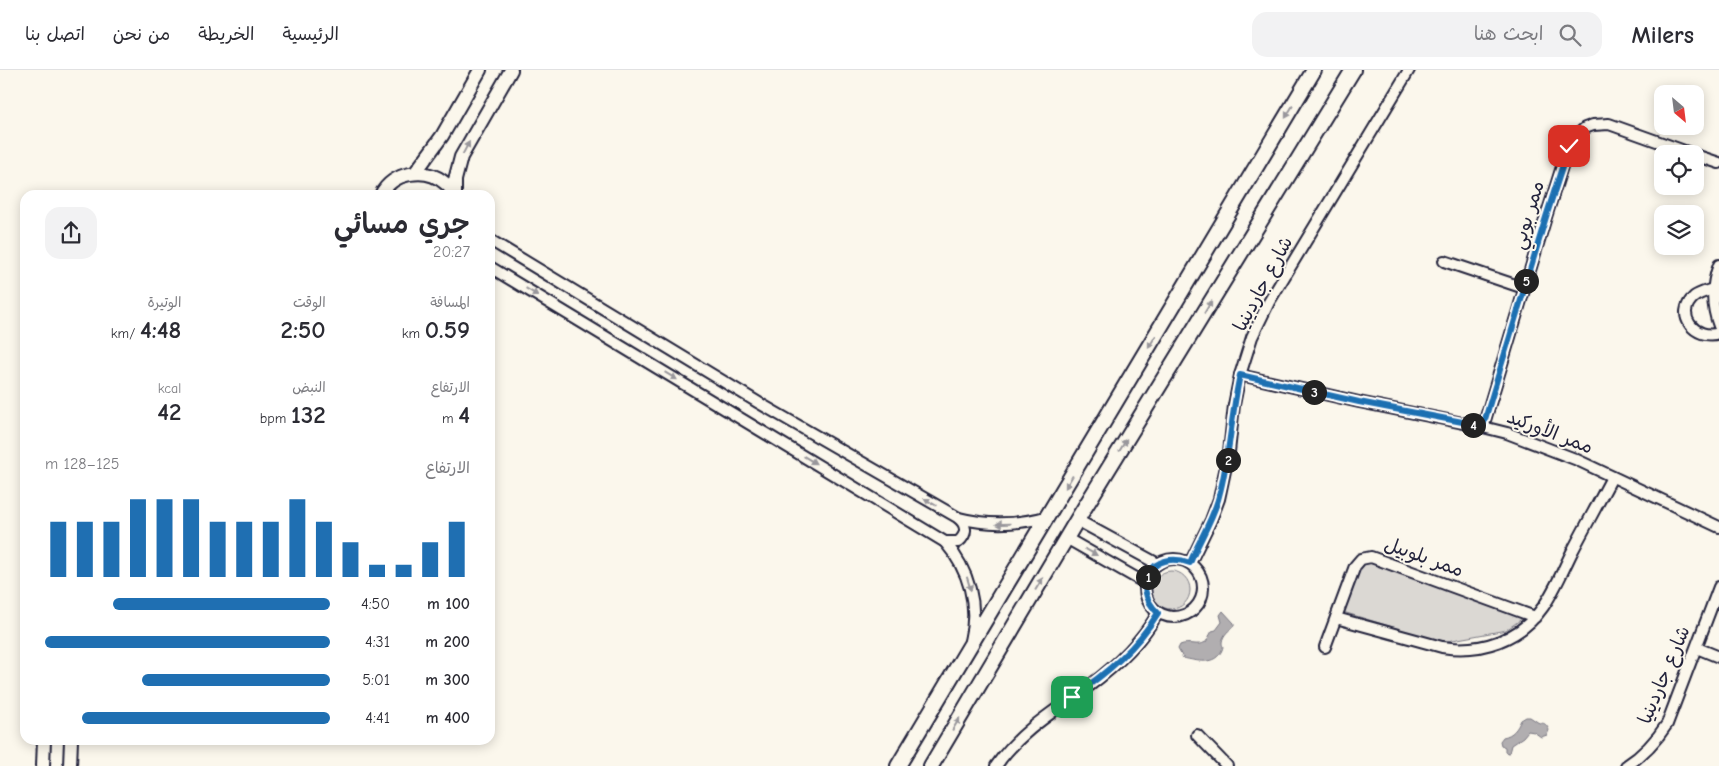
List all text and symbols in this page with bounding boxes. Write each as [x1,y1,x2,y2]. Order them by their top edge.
search box [1252,12,1602,57]
icon: search [1556,21,1584,49]
text: Milers [1632,21,1694,49]
text: ابحث هنا [1474,23,1544,45]
text: اتصل بنا [25,24,85,45]
text: من نحن [113,24,170,45]
text: الخريطة [198,24,254,45]
text: الرئيسية [282,24,339,45]
north arrow [1654,85,1704,135]
map controls [1654,85,1704,255]
one-way arrow [1284,105,1293,118]
pin [1548,125,1590,167]
icon: check [1555,132,1583,160]
one-way arrow [462,141,470,155]
button: locate [1654,145,1704,195]
street label: ممر بوبي [1507,178,1554,253]
button: layers [1654,205,1704,255]
button: share [45,207,97,259]
text: جري مسائي [334,208,470,240]
street label: شارع جاردينيا [1229,233,1299,336]
text: 20:27 [433,243,470,261]
pin: 5 [1514,268,1538,294]
text: 5 [1523,273,1530,290]
one-way arrow [525,288,538,297]
text: الوتيرة [148,294,181,311]
text: الوقت [293,294,326,311]
text: المسافة [430,294,470,311]
one-way arrow [1203,300,1212,313]
text: 4:48 [140,315,181,344]
text: 2:50 [280,315,326,344]
text: 0.59 [425,315,470,344]
text: /km [111,325,140,342]
text: km [402,325,425,342]
one-way arrow [1148,335,1157,348]
one-way arrow [664,372,677,381]
text: النبض [292,379,326,396]
text: الارتفاع [431,379,470,396]
text: kcal [158,380,181,397]
pin: 3 [1302,380,1326,404]
text: 3 [1311,384,1318,401]
text: 42 [157,397,181,426]
text: 132 [291,400,326,429]
text: 4 [458,400,470,429]
street label: ممر الأوركيد [1503,404,1597,459]
text: bpm [260,410,291,427]
text: m [442,410,458,427]
pin: 4 [1460,412,1486,438]
text: 4 [1470,417,1477,434]
one-way arrow [1118,439,1127,452]
pin: 2 [1216,448,1240,472]
text: 2 [1225,452,1232,469]
text: 125–128 m [45,455,120,473]
one-way arrow [803,456,816,465]
text: الارتفاع [425,459,470,477]
one-way arrow [1065,474,1073,489]
one-way arrow [923,498,938,506]
one-way arrow [995,520,1011,528]
street label: ممر بلوبيل [1381,533,1467,582]
one-way arrow [1085,548,1098,557]
pin: 1 [1136,564,1160,590]
text: 1 [1146,569,1151,586]
one-way arrow [966,577,973,592]
one-way arrow [1034,578,1043,591]
text: 4:50 [361,595,390,613]
text: 100 m [427,595,470,613]
street label: شارع جاردينيا [1633,623,1696,728]
text: 4:31 [365,633,390,651]
text: 200 m [425,633,470,651]
text: 5:01 [362,671,390,689]
text: 300 m [425,671,470,689]
pin [1051,676,1093,718]
icon: arrive [1058,683,1086,711]
text: 4:41 [365,709,390,727]
text: 400 m [426,709,470,727]
one-way arrow [951,718,960,731]

